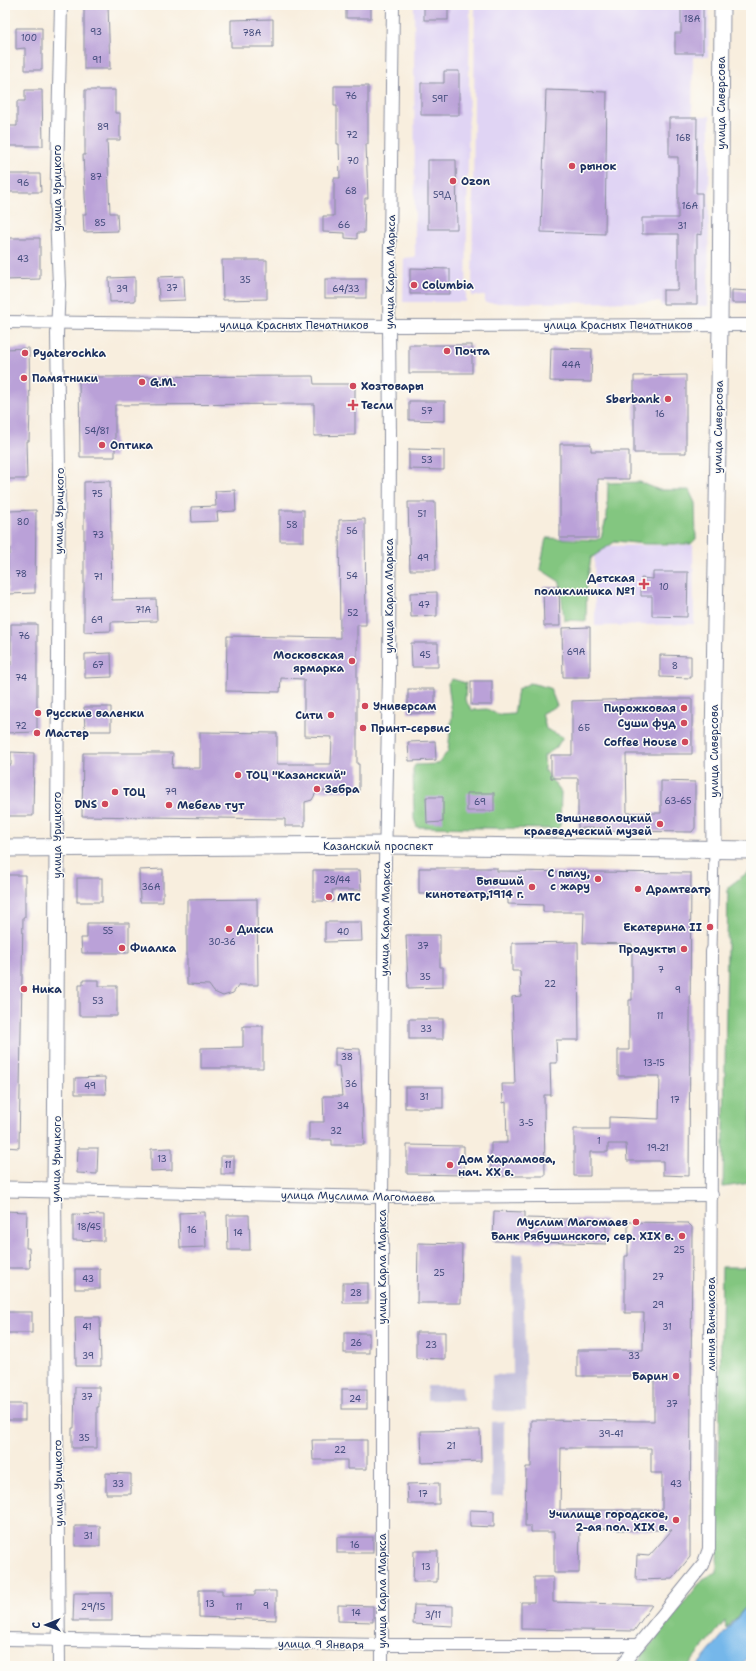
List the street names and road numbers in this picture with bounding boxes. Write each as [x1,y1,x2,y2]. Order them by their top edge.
street label: улица Сиверсова [714,56,729,150]
street label: улица Урицкого [50,144,65,231]
street label: улица Карла Маркса [382,214,399,330]
street label: улица Красных Печатников [220,318,369,333]
street label: улица Красных Печатников [544,318,693,333]
street label: улица Сиверсова [710,380,727,474]
street label: улица Урицкого [51,467,68,555]
street label: улица Карла Маркса [382,538,397,654]
street label: улица Сиверсова [707,704,722,798]
street label: улица Урицкого [50,791,65,878]
street label: Казанский проспект [323,839,433,854]
street label: улица Карла Маркса [377,861,394,977]
street label: улица Урицкого [48,1115,65,1203]
street label: улица Муслима Магомаева [281,1188,436,1205]
street label: улица Карла Маркса [375,1209,390,1325]
street label: линия Ванчакова [704,1277,719,1371]
street label: улица Урицкого [50,1439,67,1527]
street label: улица Карла Маркса [375,1533,390,1649]
street label: улица 9 Января [278,1636,364,1653]

